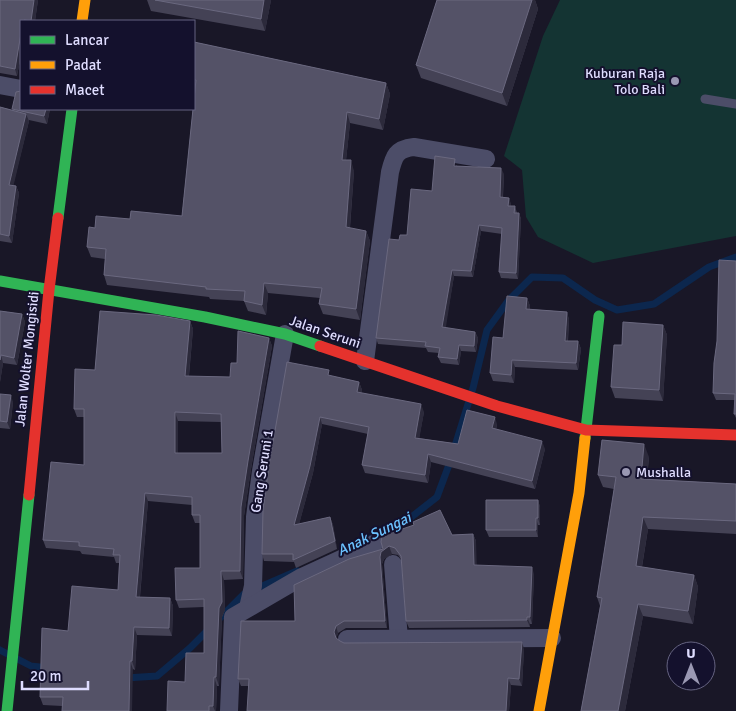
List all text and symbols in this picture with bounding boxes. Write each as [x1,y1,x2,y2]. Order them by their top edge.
legend [20,20,195,110]
text: Lancar [65,31,109,49]
text: Padat [65,56,101,74]
place label: Kuburan Raja Tolo Bali [585,65,665,98]
marker: Kuburan Raja Tolo Bali [669,75,681,87]
text: Macet [65,81,104,99]
street label: Jalan Wolter Mongisidi [11,291,43,427]
street label: Jalan Seruni [287,312,363,352]
street label: Gang Seruni 1 [247,428,277,514]
place label: Mushalla [636,464,691,481]
marker: Mushalla [620,466,632,478]
water label: Anak Sungai [334,508,416,560]
north arrow [666,641,716,691]
text: U [686,645,696,662]
scale bar [22,658,89,690]
text: 20 m [30,667,61,685]

